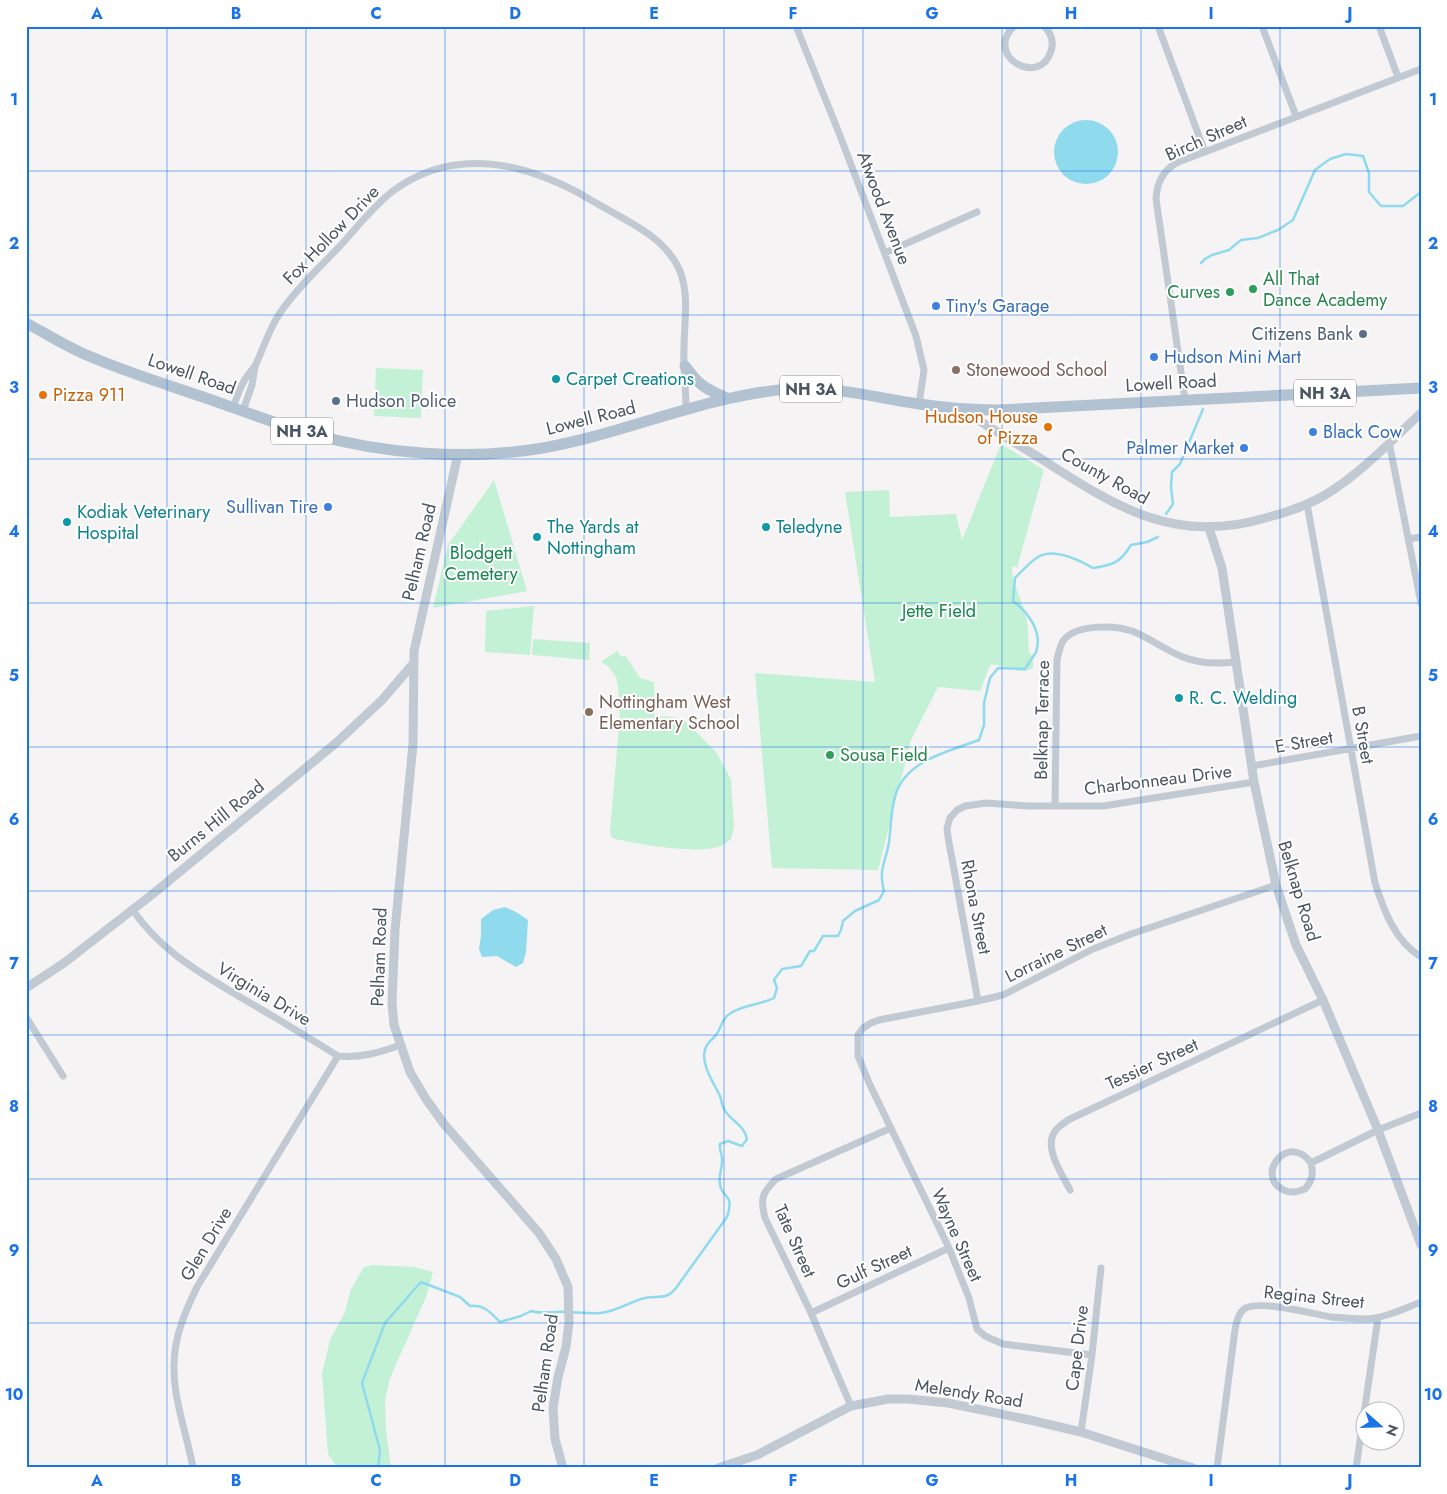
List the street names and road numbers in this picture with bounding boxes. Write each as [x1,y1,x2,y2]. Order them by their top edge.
street label: Birch Street [1161,108,1252,168]
street label: Atwood Avenue [850,148,918,268]
street label: Fox Hollow Drive [277,180,385,290]
street label: Lowell Road [145,347,239,401]
street label: Lowell Road [1125,368,1217,398]
road number: NH 3A [780,376,842,402]
road number: NH 3A [1294,379,1356,406]
street label: Lowell Road [544,394,638,442]
road number: NH 3A [271,418,333,444]
street label: County Road [1056,441,1154,511]
street label: Pelham Road [395,501,443,603]
street label: Belknap Terrace [1028,660,1056,780]
street label: B Street [1345,704,1381,767]
street label: E Street [1273,724,1336,760]
street label: Charbonneau Drive [1083,758,1233,802]
street label: Burns Hill Road [162,774,270,868]
street label: Belknap Road [1271,837,1327,945]
street label: Rhona Street [954,857,998,957]
street label: Pelham Road [364,907,394,1007]
street label: Lorraine Street [1001,917,1112,989]
street label: Virginia Drive [212,956,316,1032]
street label: Tessier Street [1102,1031,1203,1097]
street label: Wayne Street [925,1184,989,1286]
street label: Tate Street [767,1200,823,1282]
street label: Glen Drive [174,1202,238,1286]
street label: Gulf Street [832,1238,917,1296]
street label: Regina Street [1263,1279,1366,1315]
street label: Cape Drive [1059,1304,1095,1392]
street label: Pelham Road [525,1312,565,1414]
street label: Melendy Road [913,1372,1025,1414]

